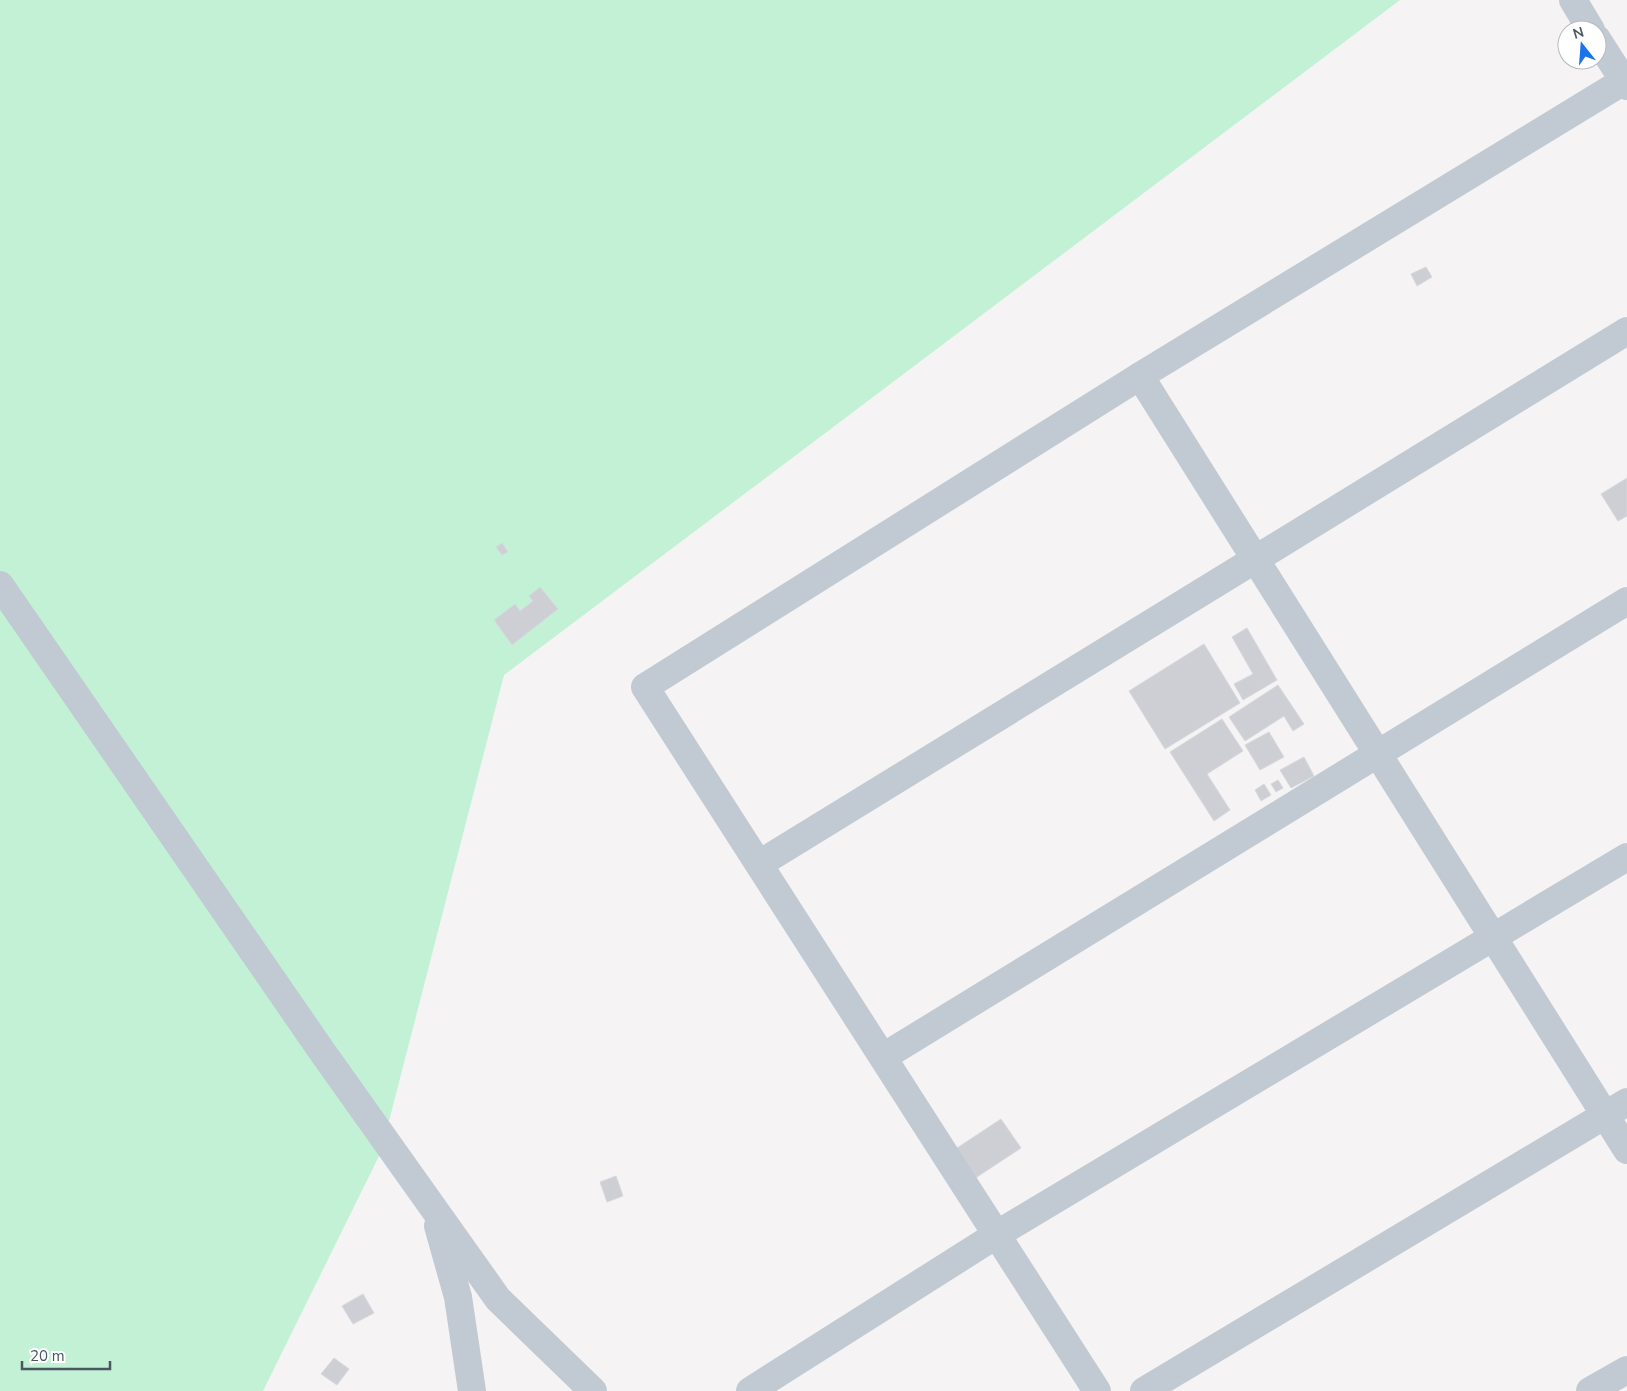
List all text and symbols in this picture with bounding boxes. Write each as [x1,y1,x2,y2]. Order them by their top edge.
north arrow [1557,20,1607,70]
text: N [1571,22,1586,44]
scale bar [22,1338,110,1370]
text: 20 m [30,1346,65,1366]

